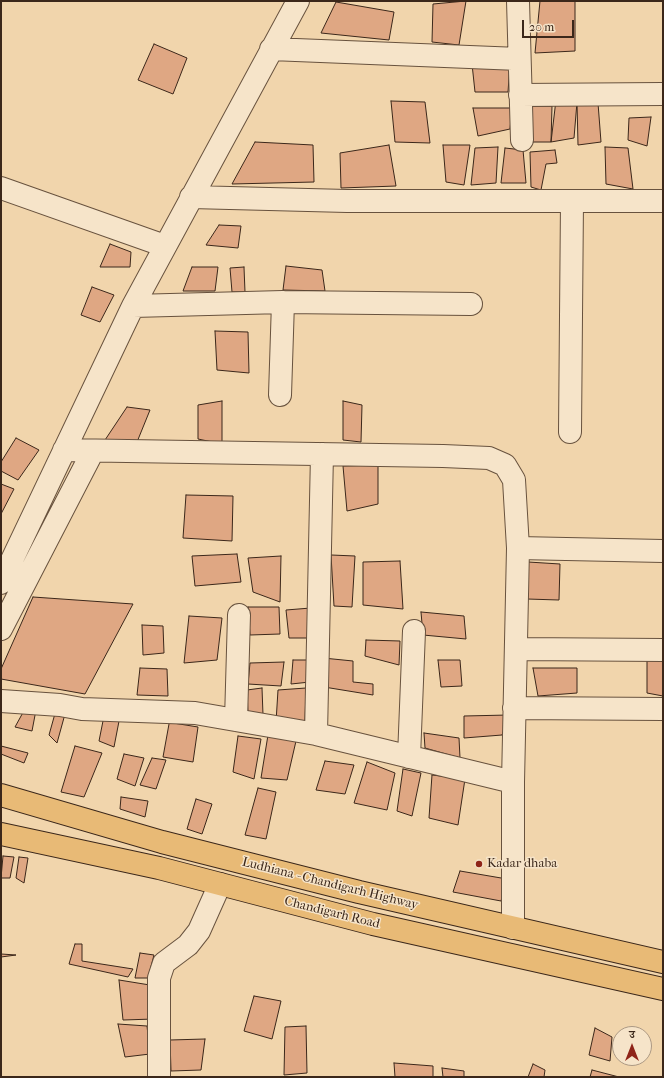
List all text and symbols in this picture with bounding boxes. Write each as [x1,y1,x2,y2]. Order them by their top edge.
scale bar [524,12,576,38]
text: 20 m [529,20,554,34]
street label: Ludhiana - Chandigarh Highway [240,855,420,913]
place label: Kadar dhaba [487,856,557,872]
marker: Kadar dhaba [474,859,484,869]
street label: Chandigarh Road [283,894,381,932]
north arrow [612,1026,652,1066]
text: उ [629,1028,635,1041]

